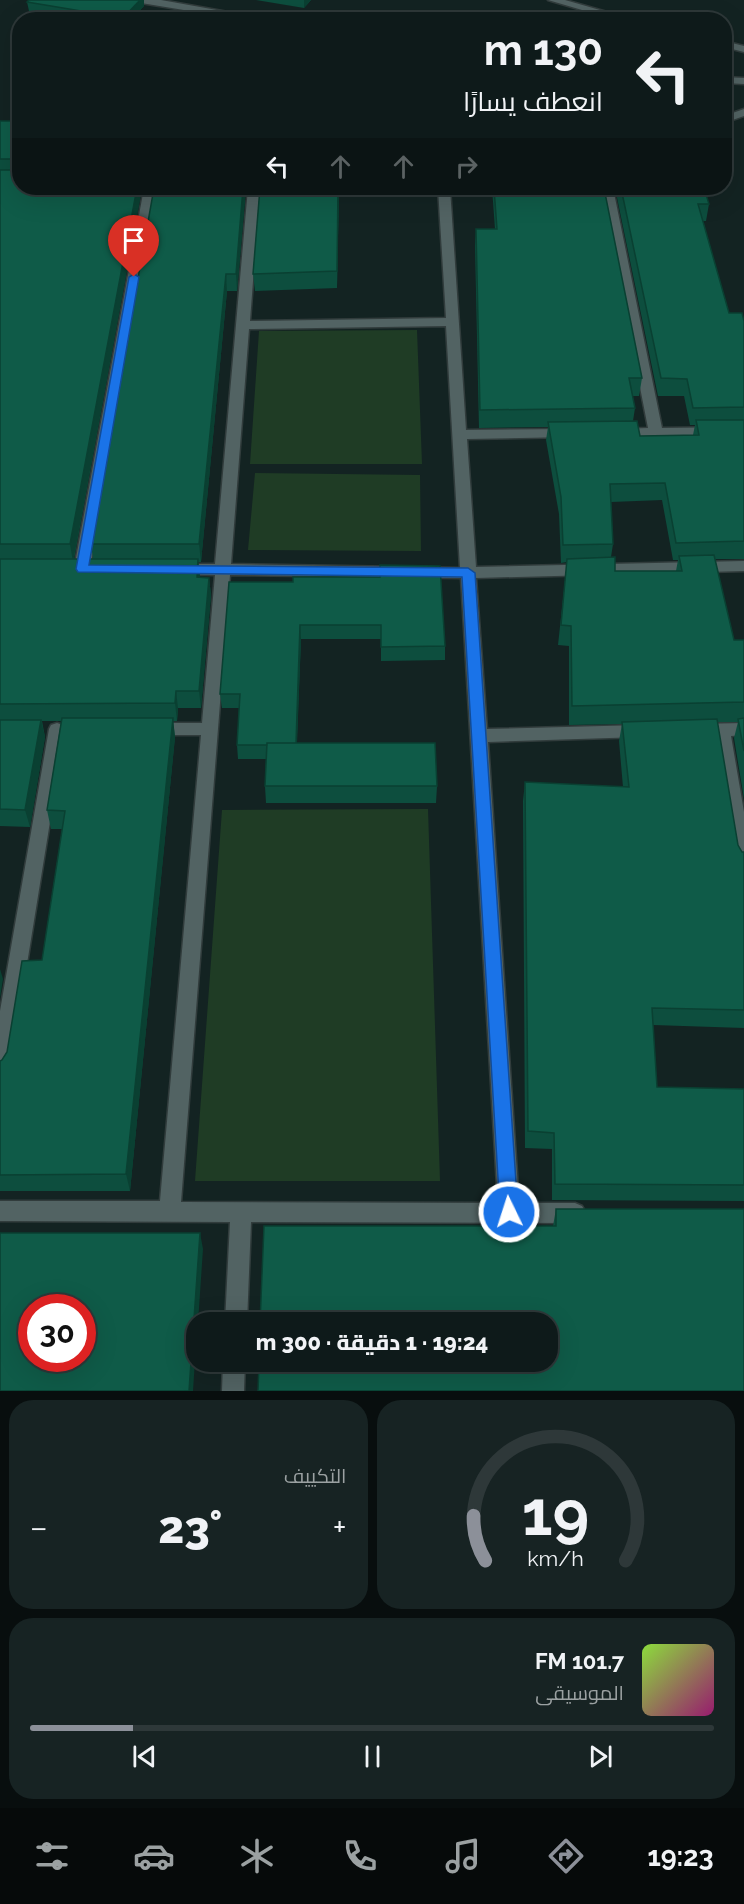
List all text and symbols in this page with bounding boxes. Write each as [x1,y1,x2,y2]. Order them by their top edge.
text: 130 m [484,26,603,75]
icon: left [624,36,702,114]
text: انعطف يسارًا [463,86,603,117]
icon: left [261,150,294,183]
icon: ahead [324,150,357,183]
icon: ahead [387,150,420,183]
icon: right [450,150,483,183]
pin [108,215,159,277]
icon: arrive [117,224,150,257]
position arrow [477,1180,541,1244]
speed limit sign: 30 [18,1294,96,1372]
text: 19:24 · 1 دقيقة · 300 m [256,1329,488,1355]
text: التكييف [284,1464,347,1488]
text: 19 [522,1476,590,1550]
text: 23° [158,1501,222,1554]
text: − [30,1508,48,1547]
text: + [333,1508,347,1547]
text: km/h [527,1547,584,1572]
text: 101.7 FM [535,1648,624,1674]
text: الموسيقى [535,1681,624,1705]
icon: previous [128,1740,161,1773]
icon: pause [356,1740,389,1773]
icon: next [584,1740,617,1773]
icon: filters [31,1835,73,1877]
icon: car [133,1835,175,1877]
icon: climate [236,1835,278,1877]
icon: phone [339,1835,381,1877]
icon: music [442,1835,484,1877]
icon: directions [545,1835,587,1877]
text: 19:23 [647,1841,714,1872]

